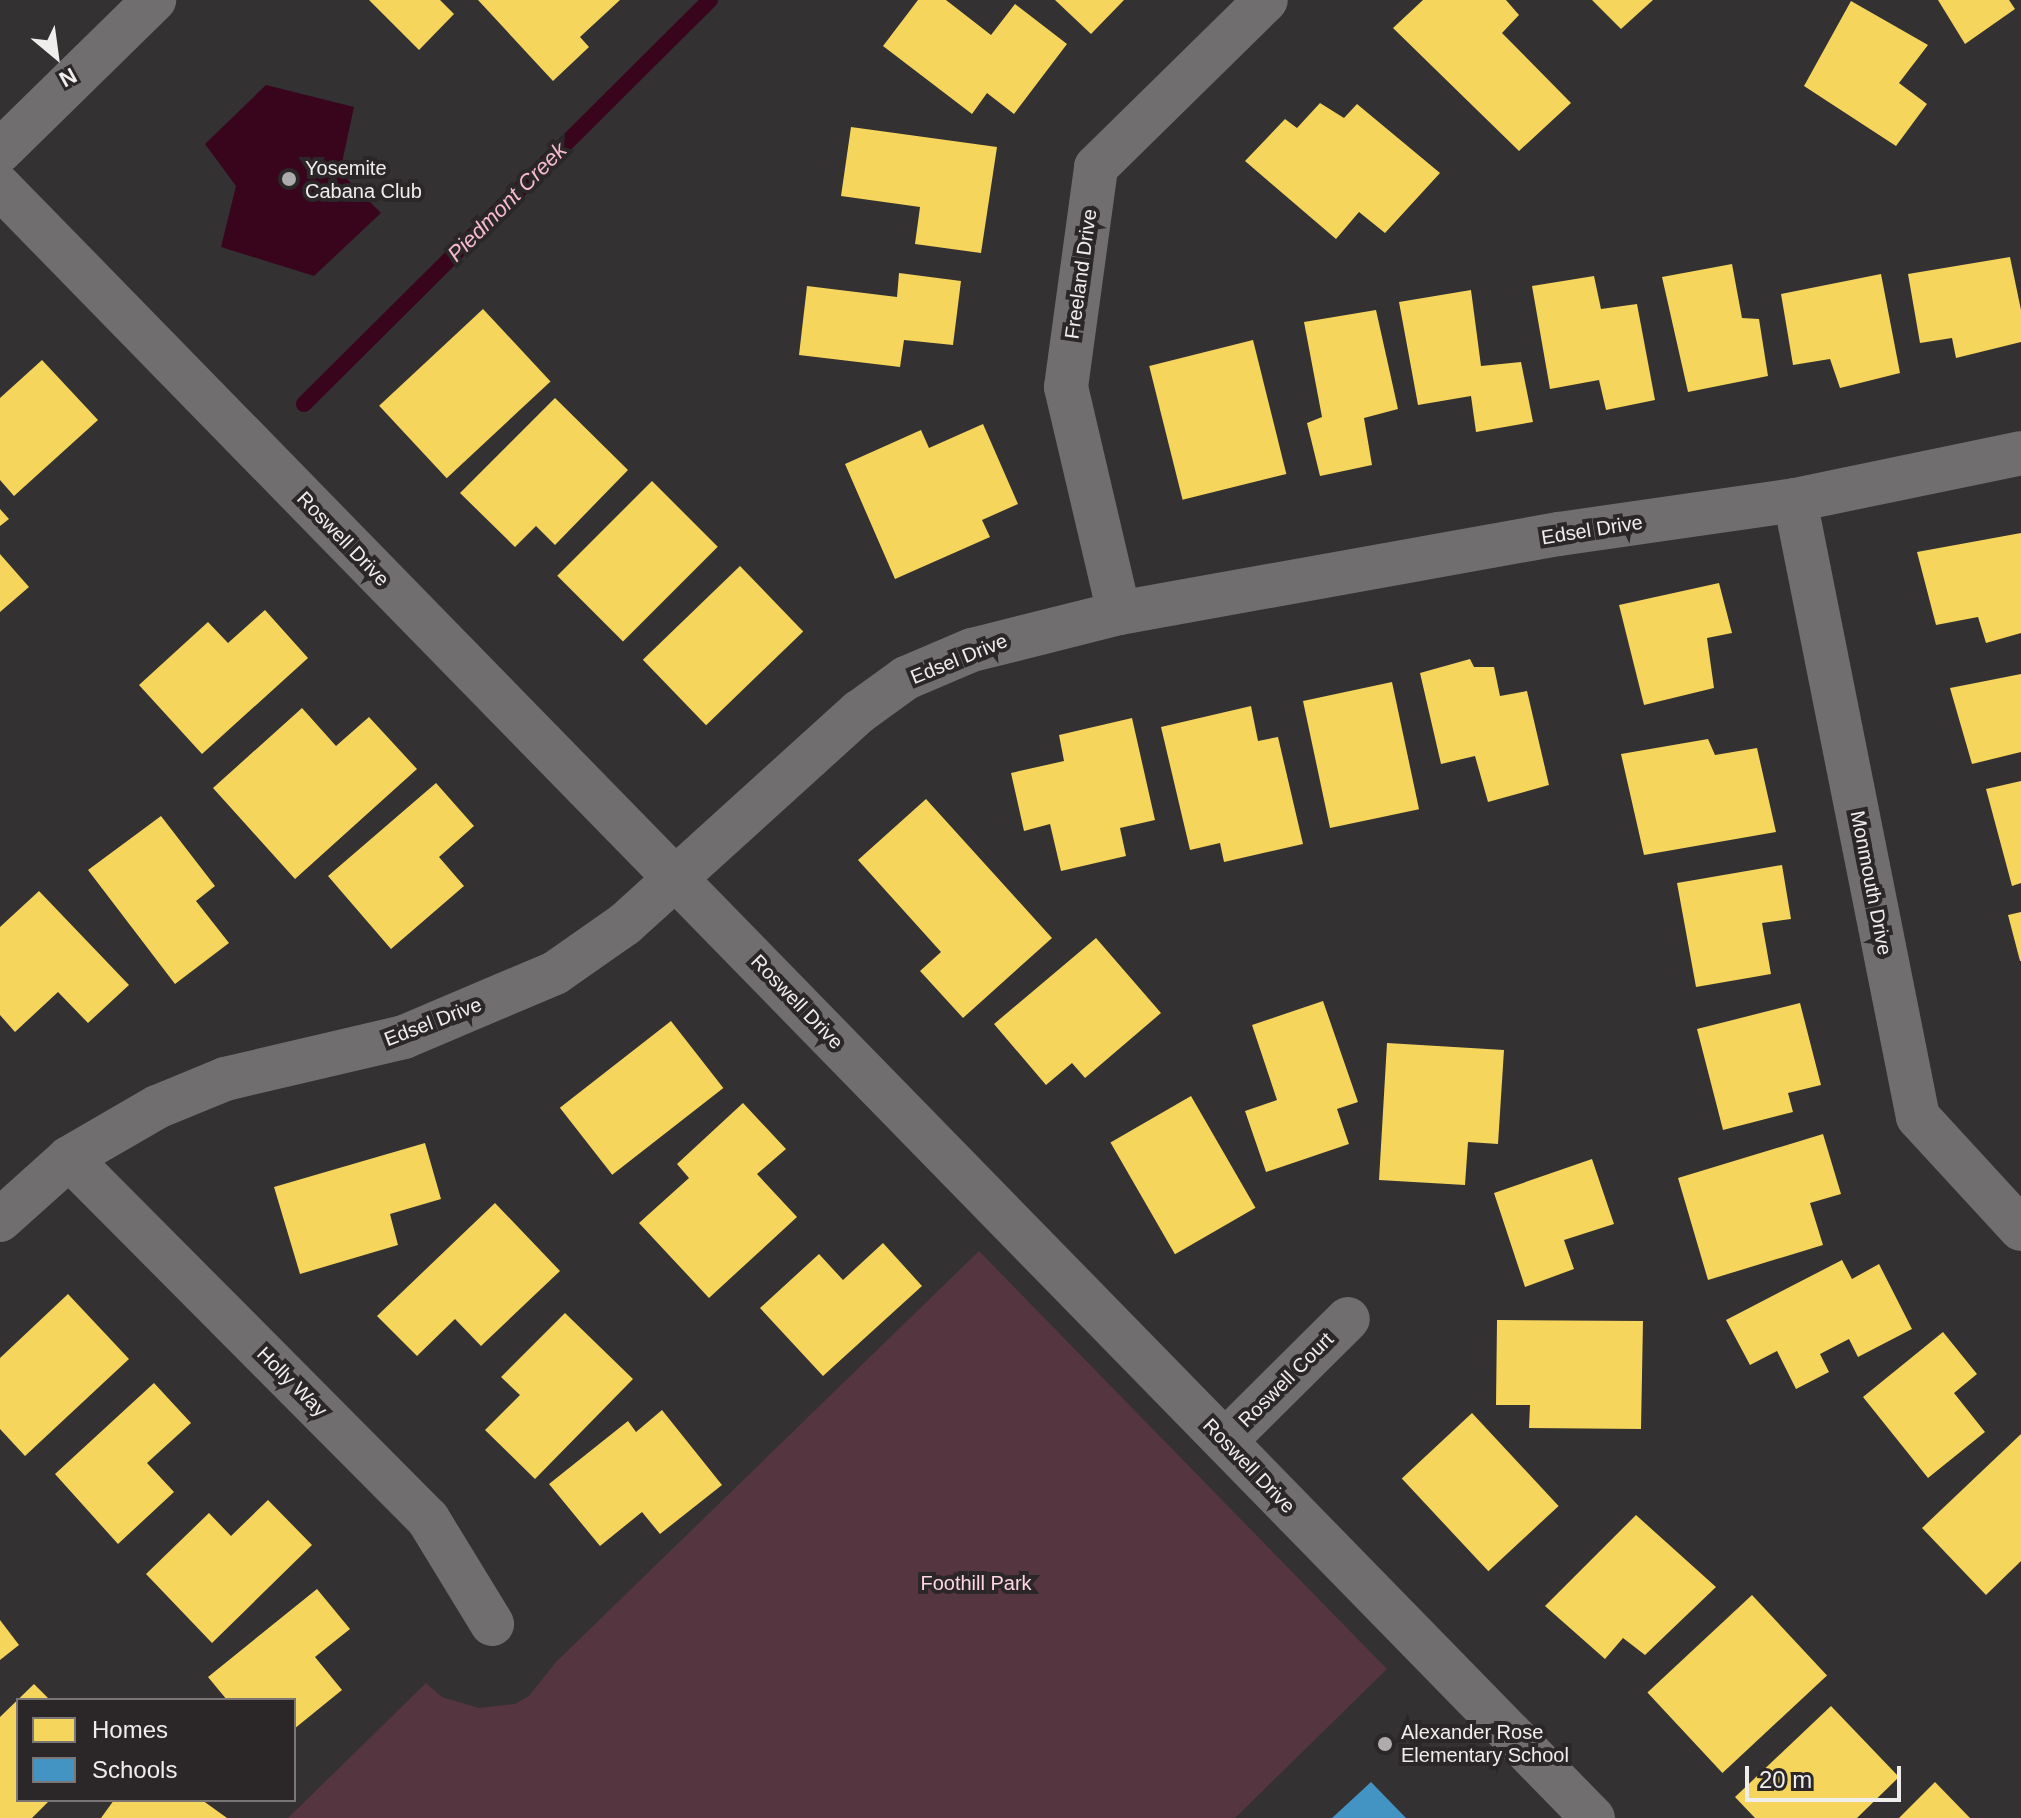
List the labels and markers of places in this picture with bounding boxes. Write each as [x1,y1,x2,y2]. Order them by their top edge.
place label: Yosemite Cabana Club [305,156,422,203]
marker: Yosemite Cabana Club [280,170,298,188]
place label: Alexander Rose Elementary School [1401,1720,1569,1767]
marker: Alexander Rose Elementary School [1376,1735,1394,1753]

